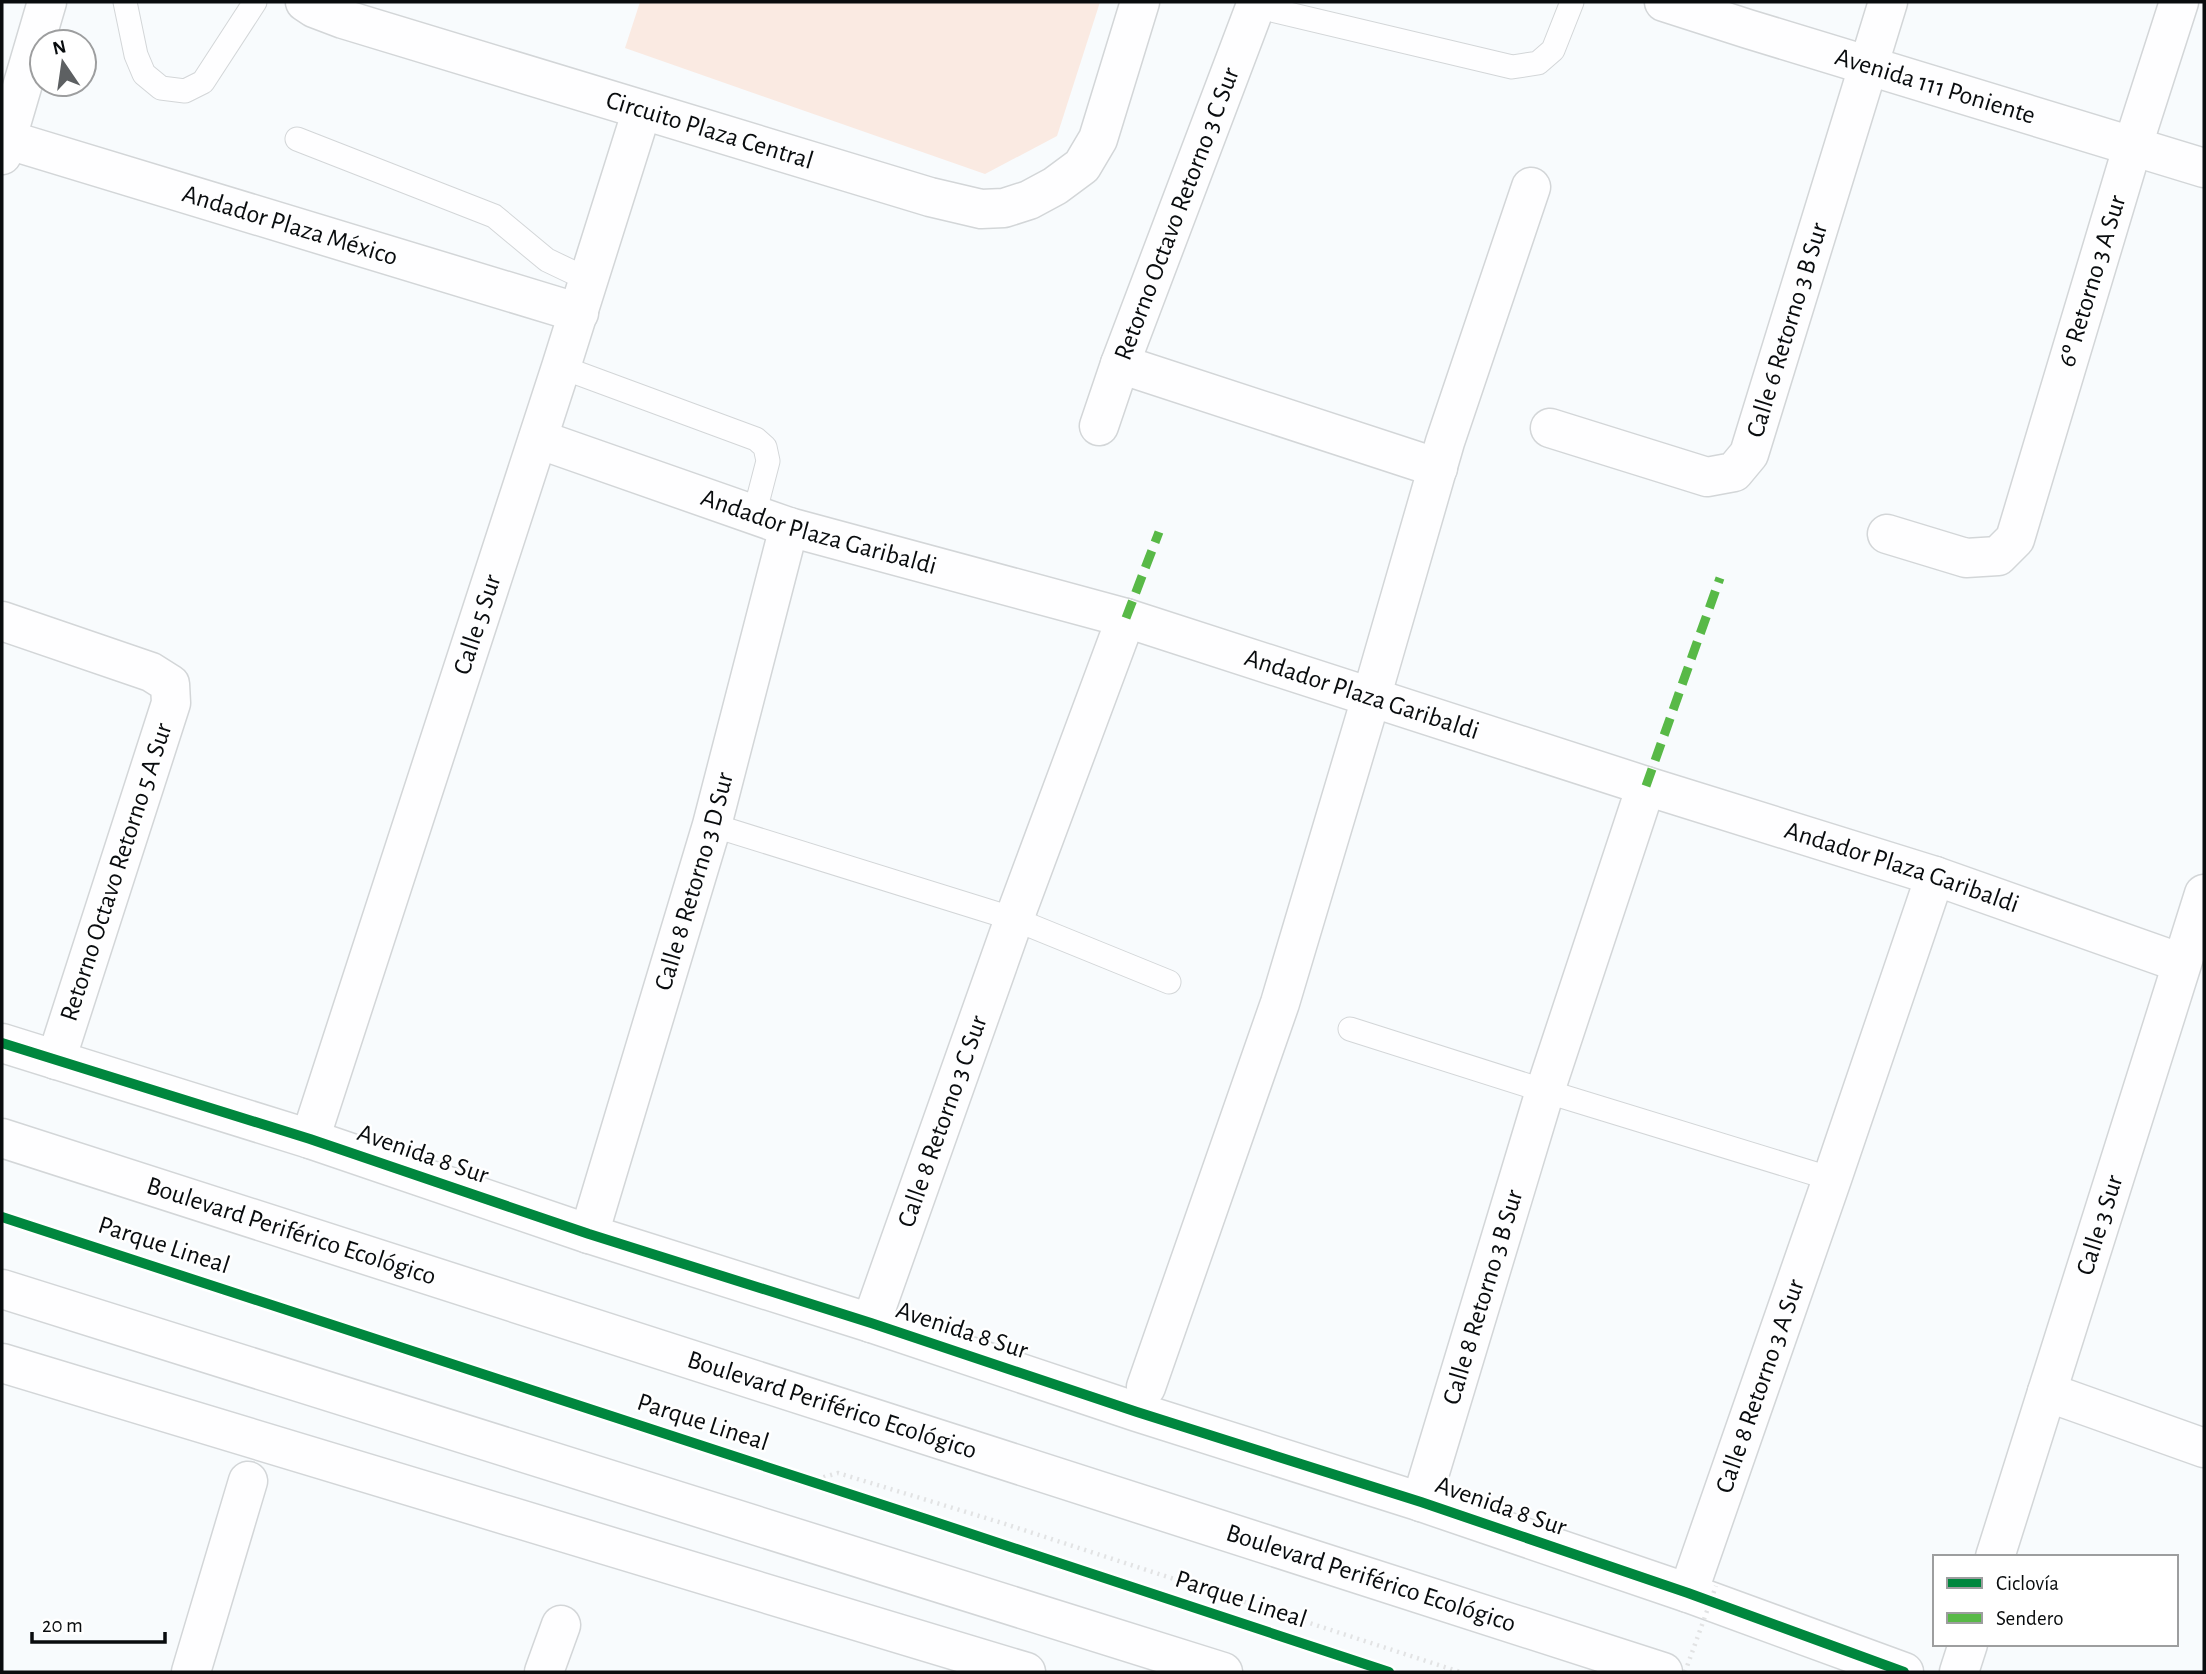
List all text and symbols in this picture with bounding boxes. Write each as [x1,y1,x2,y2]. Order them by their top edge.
north arrow [28,28,98,98]
text: N [51,37,68,59]
street label: Avenida 111 Poniente [1832,43,2038,129]
street label: Retorno Octavo Retorno 3 C Sur [1110,63,1244,364]
street label: Circuito Plaza Central [603,87,816,174]
street label: Andador Plaza México [179,180,401,270]
street label: 6º Retorno 3 A Sur [2054,191,2131,370]
street label: Calle 6 Retorno 3 B Sur [1742,219,1832,441]
street label: Andador Plaza Garibaldi [698,484,940,579]
street label: Calle 5 Sur [449,571,506,678]
street label: Andador Plaza Garibaldi [1241,644,1482,744]
street label: Retorno Octavo Retorno 5 A Sur [55,719,177,1024]
street label: Calle 8 Retorno 3 D Sur [650,769,738,994]
street label: Andador Plaza Garibaldi [1782,817,2022,918]
street label: Calle 8 Retorno 3 C Sur [893,1011,992,1231]
street label: Avenida 8 Sur [354,1119,493,1189]
street label: Calle 3 Sur [2072,1171,2128,1278]
street label: Boulevard Periférico Ecológico [143,1172,439,1290]
street label: Calle 8 Retorno 3 B Sur [1438,1186,1528,1408]
street label: Parque Lineal [95,1212,233,1278]
street label: Calle 8 Retorno 3 A Sur [1711,1275,1809,1496]
street label: Avenida 8 Sur [893,1296,1032,1364]
street label: Boulevard Periférico Ecológico [684,1346,980,1464]
street label: Parque Lineal [634,1389,772,1455]
street label: Avenida 8 Sur [1432,1471,1571,1541]
street label: Boulevard Periférico Ecológico [1223,1519,1519,1637]
legend [1933,1555,2178,1646]
street label: Parque Lineal [1172,1566,1310,1632]
text: Ciclovía [1996,1573,2059,1594]
scale bar [32,1600,164,1644]
text: Sendero [1996,1608,2064,1629]
text: 20 m [42,1615,83,1636]

